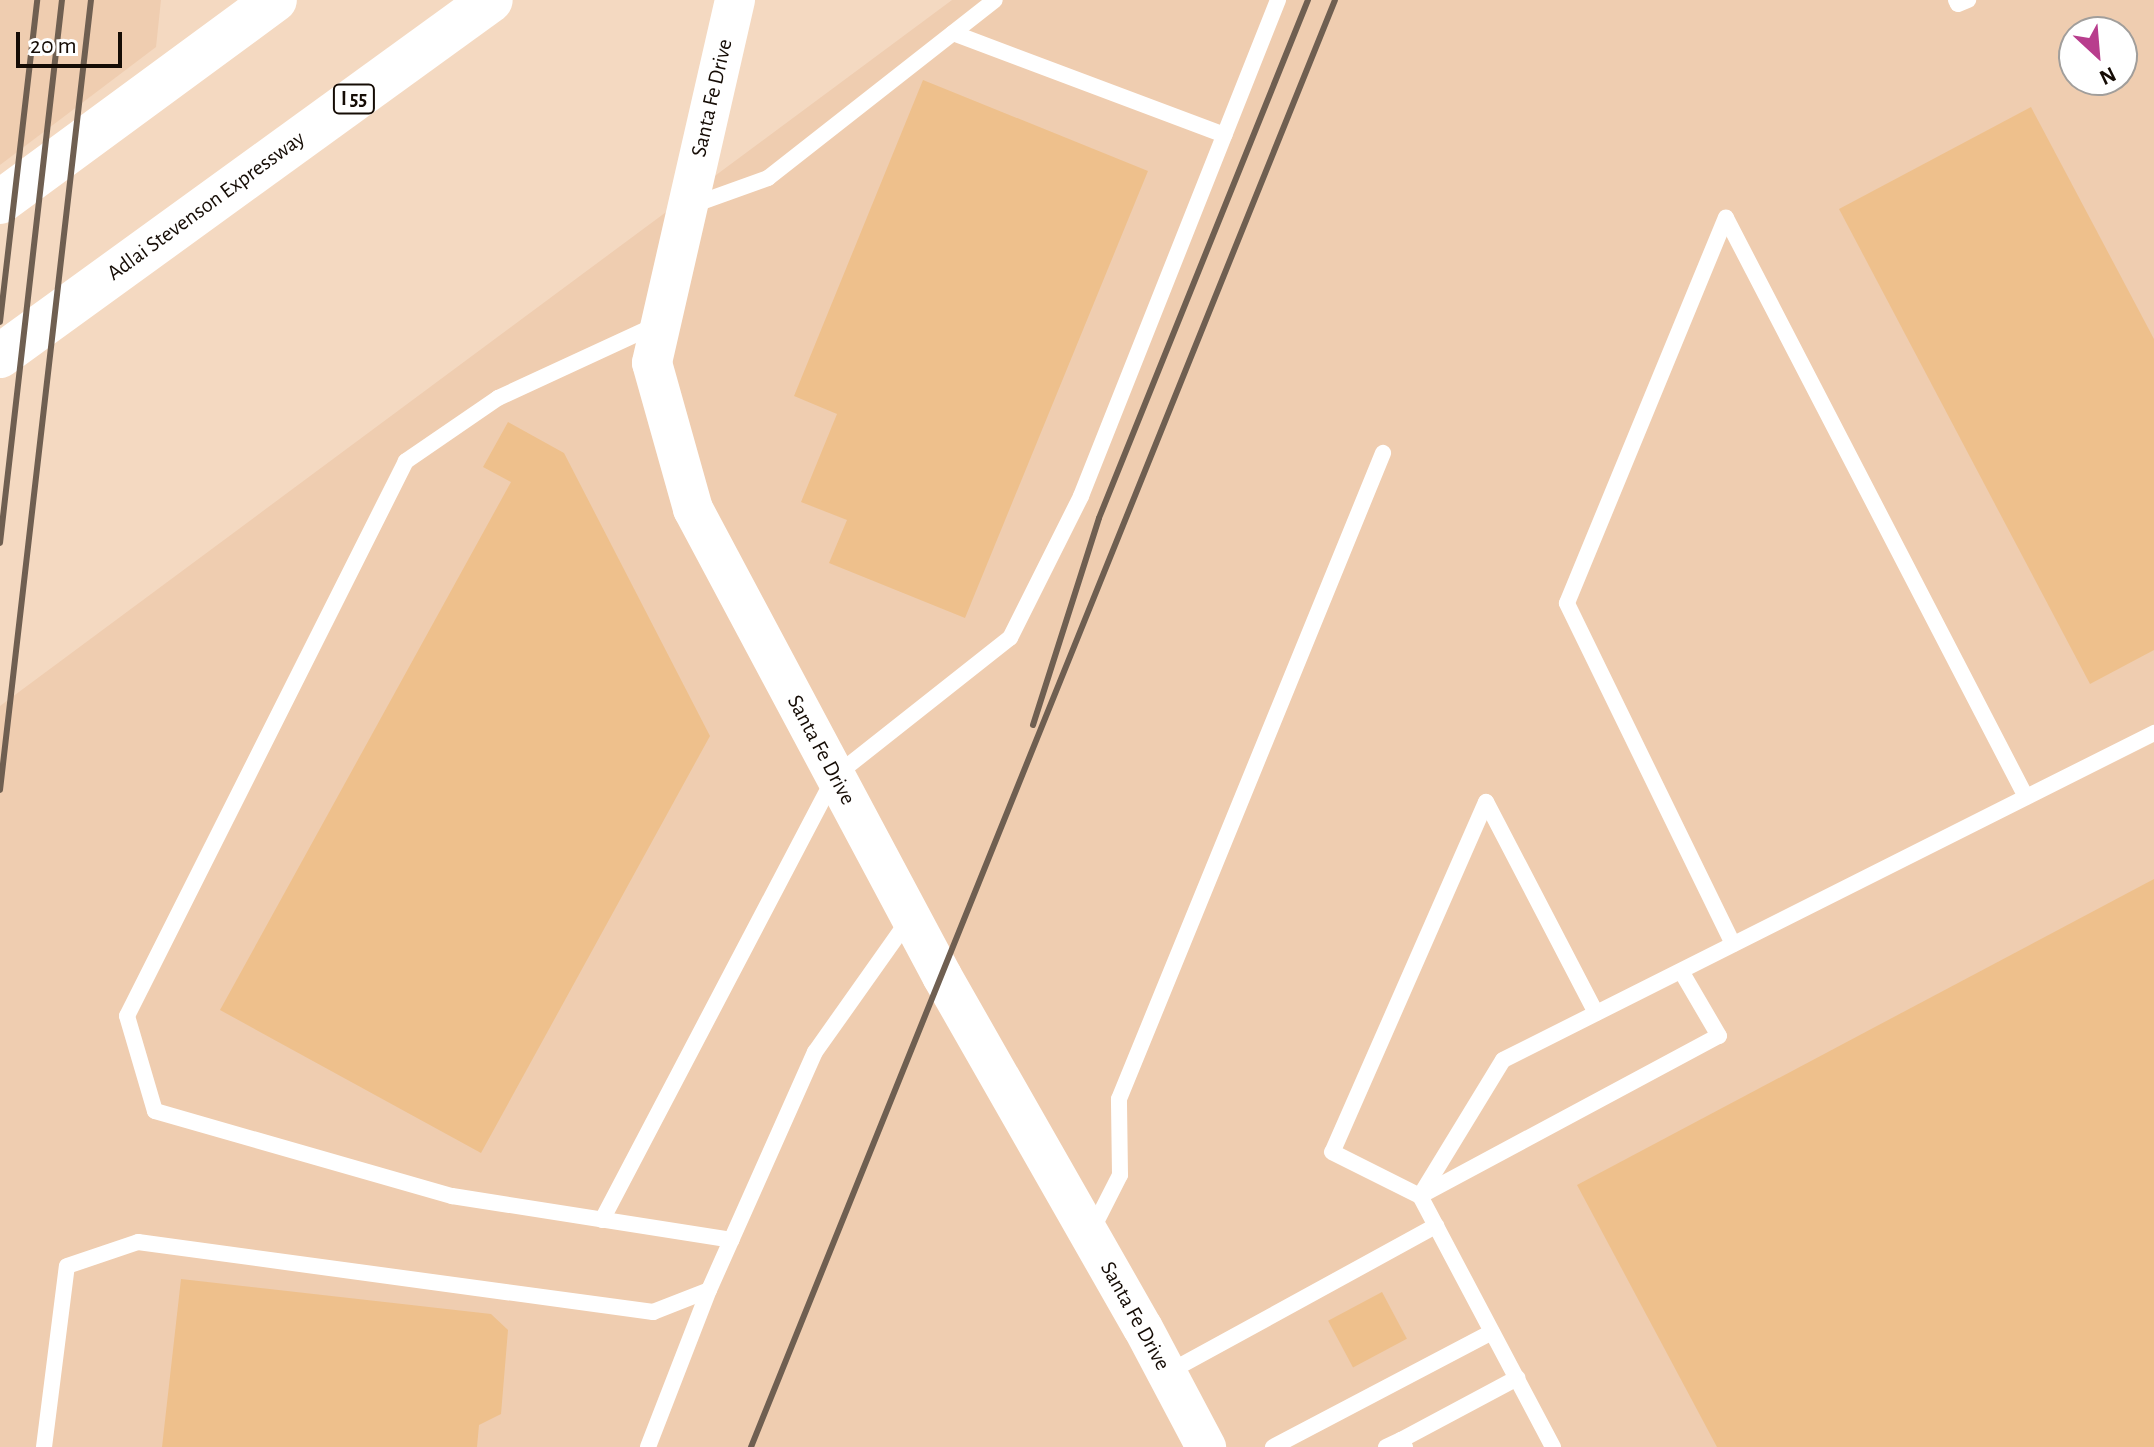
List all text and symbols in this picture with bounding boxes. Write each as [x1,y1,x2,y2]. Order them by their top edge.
scale bar [20,16,126,66]
north arrow [2058,16,2138,96]
text: 20 m [30,34,77,58]
street label: Santa Fe Drive [686,36,738,160]
text: N [2096,63,2119,89]
road number: I 55 [332,83,376,115]
street label: Adlai Stevenson Expressway [102,125,310,287]
street label: Santa Fe Drive [781,691,861,809]
street label: Santa Fe Drive [1094,1257,1176,1375]

